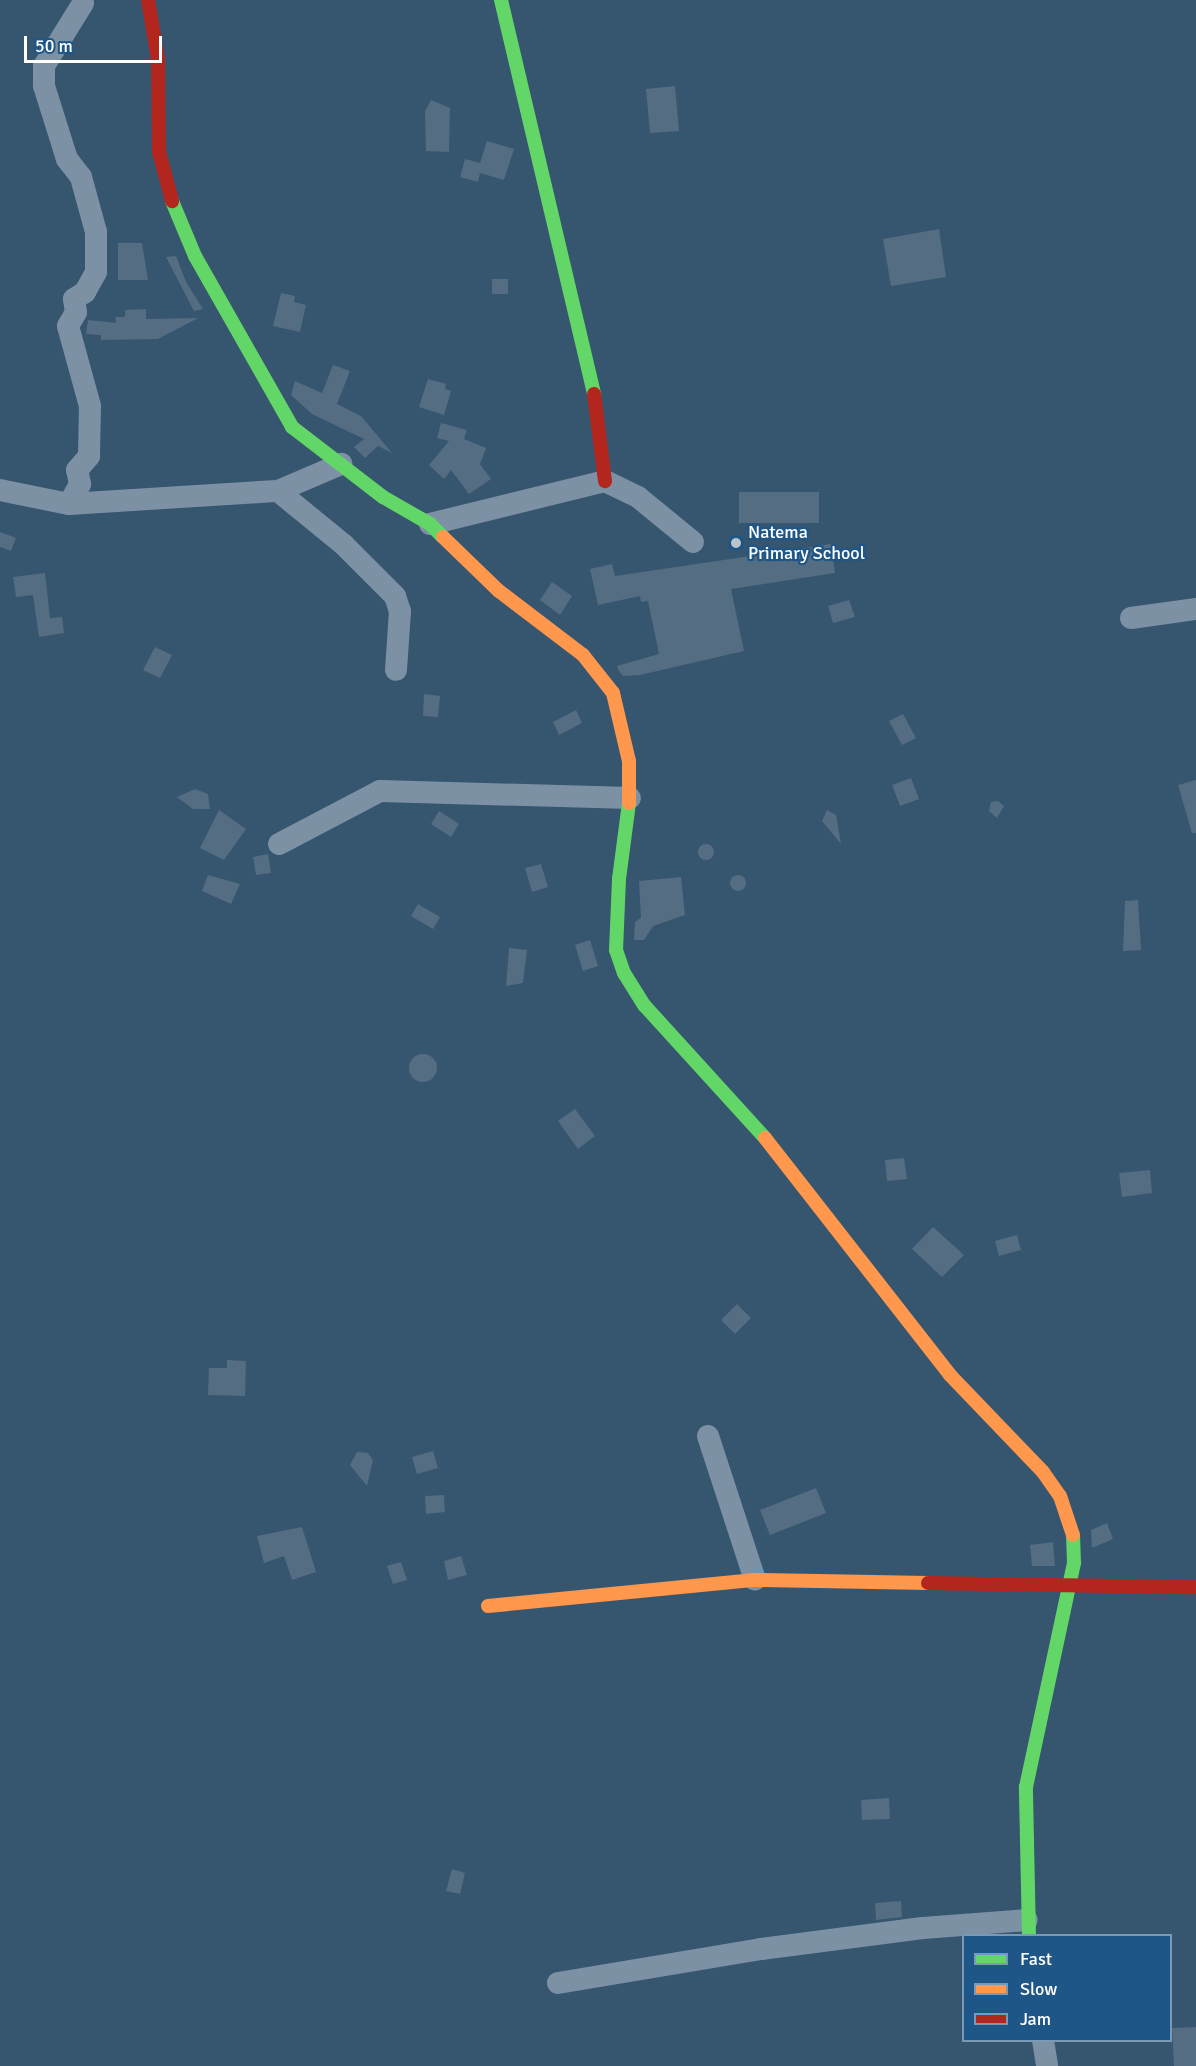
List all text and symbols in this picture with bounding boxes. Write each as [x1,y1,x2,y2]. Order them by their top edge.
scale bar [27,24,165,62]
text: 50 m [35,35,73,57]
place label: Natema Primary School [748,522,865,564]
marker: Natema Primary School [729,536,743,550]
legend [962,1934,1172,2042]
text: Fast [1020,1948,1052,1970]
text: Slow [1020,1978,1057,2000]
text: Jam [1020,2008,1051,2030]

